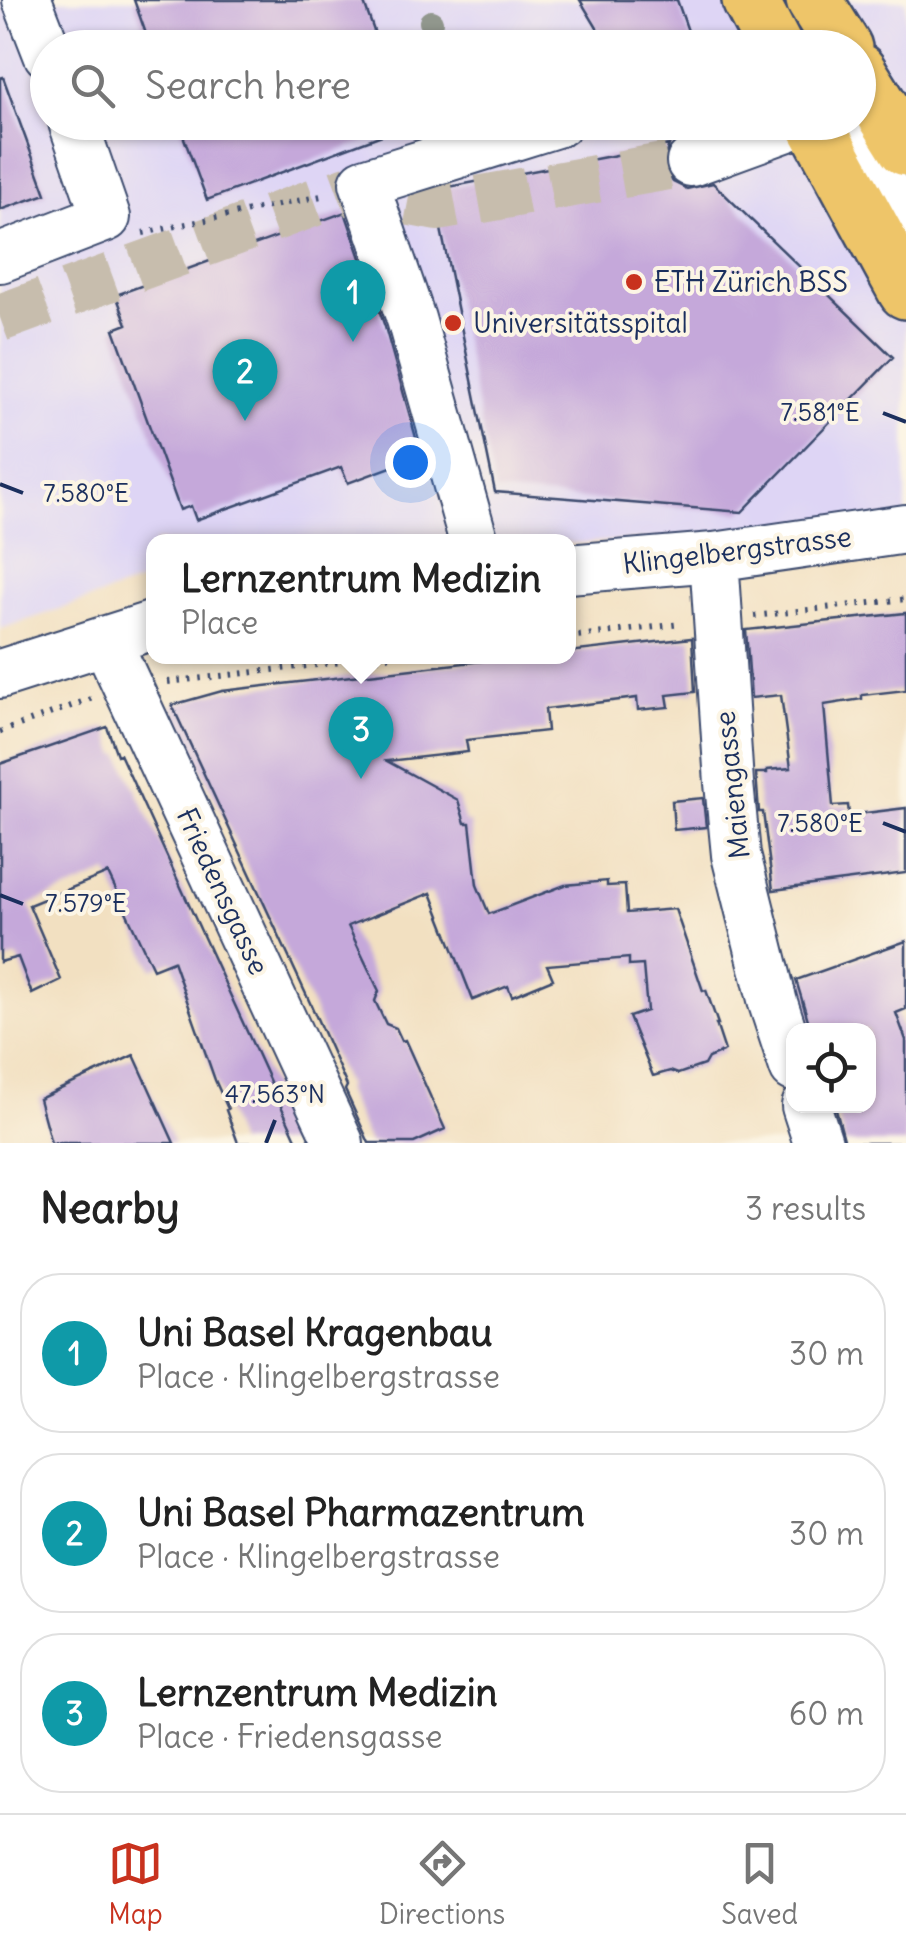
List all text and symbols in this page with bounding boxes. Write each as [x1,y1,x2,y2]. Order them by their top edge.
search box [30,30,876,140]
icon: search [65,58,120,113]
text: Search here [145,62,351,109]
pin: 1 [320,260,386,342]
place label: ETH Zürich BSS [654,264,848,300]
marker: ETH Zürich BSS [623,271,645,293]
place label: Universitätsspital [473,305,688,341]
marker: Universitätsspital [442,312,464,334]
pin: 2 [212,338,278,421]
text: 7.581°E [780,396,860,428]
your location [385,437,436,488]
text: 7.580°E [43,477,129,509]
street label: Klingelbergstrasse [621,518,853,582]
popup [146,534,576,664]
text: Lernzentrum Medizin [181,555,541,602]
text: Place [181,602,258,643]
pin: 3 [328,696,394,779]
street label: Maiengasse [706,709,758,861]
street label: Friedensgasse [169,802,277,980]
text: 7.580°E [777,807,863,839]
text: 7.579°E [45,887,127,919]
map controls [786,1023,876,1113]
button: locate [786,1023,876,1113]
text: 47.563°N [225,1078,325,1110]
text: Nearby [40,1182,179,1234]
text: 3 results [745,1188,866,1229]
text: Uni Basel Kragenbau [137,1309,493,1356]
text: 1 [68,1333,81,1374]
text: 30 m [789,1333,864,1374]
text: Place · Klingelbergstrasse [137,1356,500,1397]
text: Uni Basel Pharmazentrum [137,1489,585,1536]
text: 2 [66,1513,83,1554]
text: 30 m [789,1513,864,1554]
text: Place · Klingelbergstrasse [137,1536,500,1577]
text: Lernzentrum Medizin [137,1669,498,1716]
text: 3 [65,1693,84,1734]
text: 60 m [789,1693,864,1734]
text: Place · Friedensgasse [137,1716,443,1757]
tab: Map [108,1836,163,1932]
tab: Directions [379,1836,505,1932]
tab: Saved [721,1836,798,1932]

